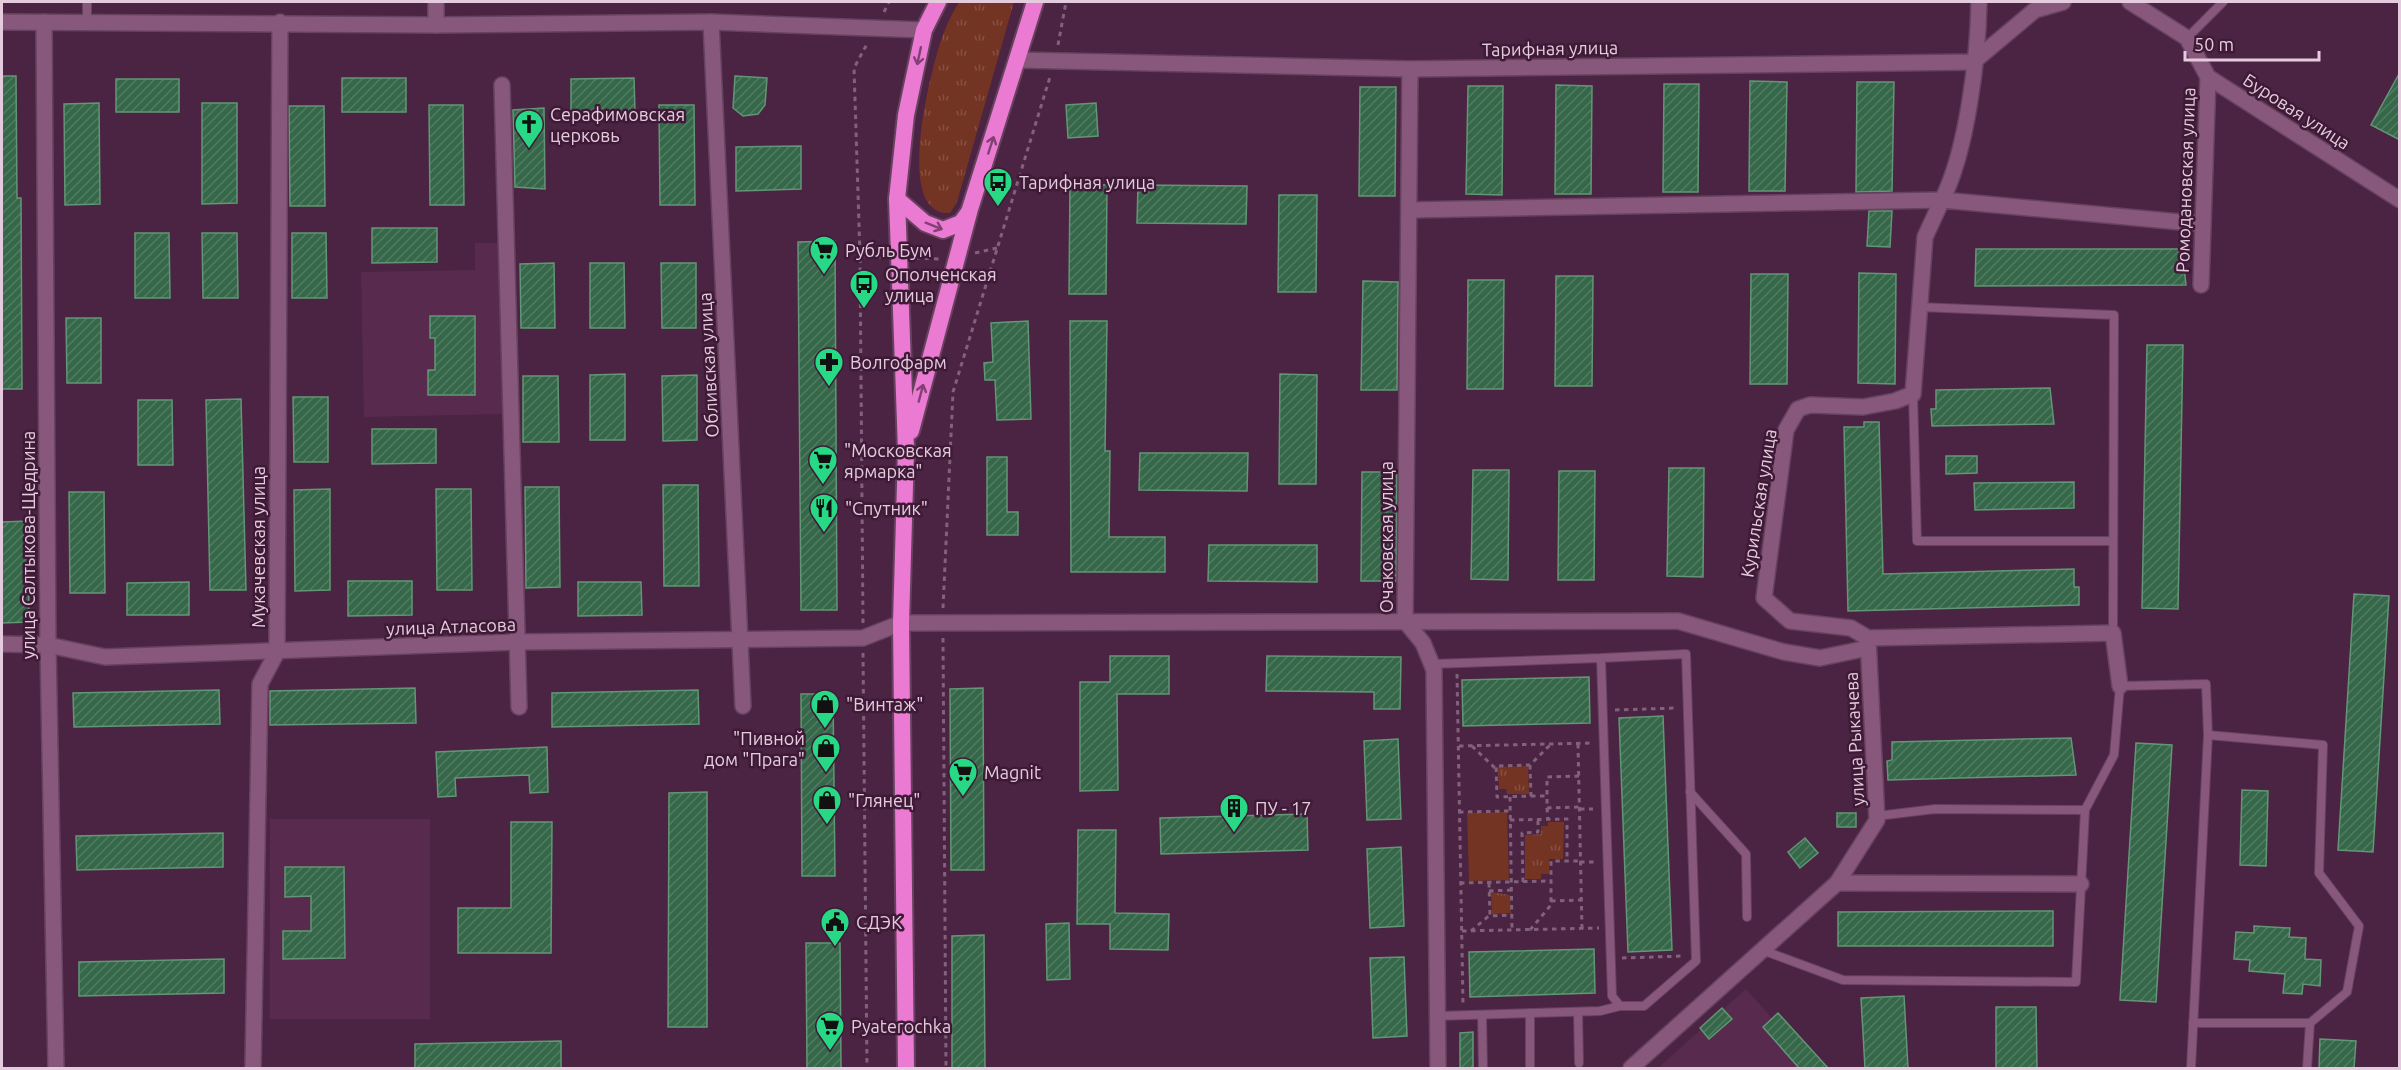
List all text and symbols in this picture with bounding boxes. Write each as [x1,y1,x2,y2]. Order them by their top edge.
scale bar [2185,24,2318,62]
text: 50 m [2194,34,2234,54]
street label: Тарифная улица [1482,37,1618,59]
one-way arrow [912,46,924,65]
street label: Буровая улица [2240,69,2354,153]
street label: Ромодановская улица [2172,87,2198,273]
place label: Серафимовская церковь [550,104,685,145]
church icon: Серафимовская церковь [513,108,545,150]
one-way arrow [986,136,997,155]
bus stop icon: Тарифная улица [982,166,1014,208]
place label: Тарифная улица [1019,172,1155,192]
one-way arrow [924,221,943,232]
supermarket icon: Рубль Бум [808,234,840,276]
place label: Рубль Бум [845,240,932,260]
place label: Ополченская улица [885,264,997,305]
bus stop icon: Ополченская улица [848,268,880,310]
street label: Обливская улица [694,292,722,438]
pharmacy icon: Волгофарм [813,346,845,388]
place label: Волгофарм [850,352,947,372]
one-way arrow [916,384,928,403]
street label: Курильская улица [1736,427,1780,579]
street label: улица Салтыкова-Щедрина [18,431,38,659]
place label: "Московская ярмарка" [844,440,952,481]
supermarket icon: "Московская ярмарка" [807,444,839,486]
street label: Очаковская улица [1376,461,1396,613]
street label: Мукачевская улица [248,466,268,628]
restaurant icon: "Спутник" [808,492,840,534]
place label: "Спутник" [845,498,928,518]
street label: улица Атласова [386,614,516,638]
street label: улица Рыкачева [1840,671,1868,807]
shop icon: "Винтаж" [809,688,841,730]
place label: "Винтаж" [846,694,923,714]
place label: "Пивной дом "Прага" [704,728,805,769]
shop icon: "Пивной дом "Прага" [810,732,842,774]
supermarket icon: Magnit [947,756,979,798]
place label: Magnit [984,762,1041,782]
shop icon: "Глянец" [811,784,843,826]
place label: "Глянец" [848,790,920,810]
building icon: ПУ - 17 [1218,792,1250,834]
place label: ПУ - 17 [1255,798,1311,818]
public building icon: СДЭК [819,906,851,948]
place label: СДЭК [856,912,902,932]
supermarket icon: Pyaterochka [814,1010,846,1052]
place label: Pyaterochka [851,1016,951,1036]

